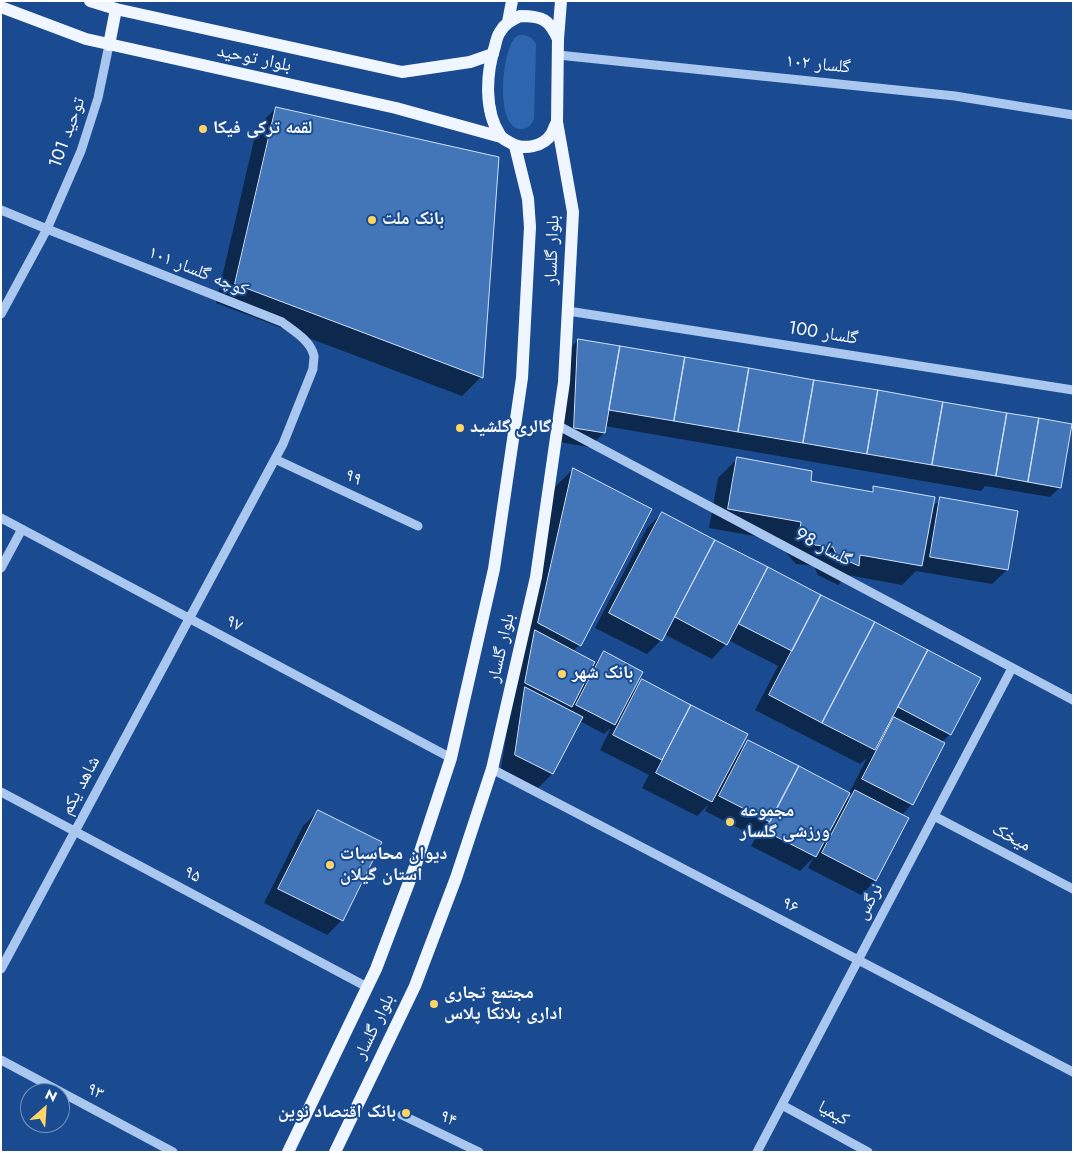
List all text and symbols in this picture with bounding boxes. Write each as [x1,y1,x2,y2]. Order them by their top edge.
street label: بلوار توحید [215,41,293,77]
street label: گلسار ۱۰۲ [785,51,851,79]
street label: توحید 101 [45,95,91,171]
place label: لقمه ترکی فیکا [213,118,312,140]
marker: لقمه ترکی فیکا [197,123,209,135]
place label: بانک ملت [382,209,444,231]
marker: بانک ملت [366,214,378,226]
street label: بلوار گلسار [541,215,565,285]
street label: کوچه گلسار ۱۰۱ [145,242,251,302]
street label: گلسار 100 [787,318,859,350]
place label: گالری گلشید [470,417,551,439]
marker: گالری گلشید [454,422,466,434]
street label: ۹۹ [341,465,365,491]
street label: گلسار 98 [791,524,855,572]
street label: ۹۷ [222,611,246,637]
street label: بلوار گلسار [484,612,520,684]
place label: بانک شهر [572,663,633,685]
marker: بانک شهر [556,668,568,680]
street label: شاهد یکم [57,753,105,819]
place label: مجموعه ورزشی گلسار [740,801,830,844]
marker: مجموعه ورزشی گلسار [724,816,736,828]
street label: میخک [988,819,1034,857]
place label: دیوان محاسبات استان گیلان [340,844,447,886]
marker: دیوان محاسبات استان گیلان [324,859,336,871]
street label: ۹۵ [180,862,204,888]
street label: نرگس [852,880,888,924]
street label: ۹۶ [778,893,802,919]
place label: مجتمع تجاری اداری بلانکا پلاس [444,983,563,1026]
street label: بلوار گلسار [350,991,400,1063]
marker: مجتمع تجاری اداری بلانکا پلاس [428,998,440,1010]
street label: ۹۳ [83,1079,107,1105]
north arrow [20,1083,70,1133]
text: N [42,1084,61,1107]
street label: کیمیا [814,1097,852,1131]
place label: بانک اقتصاد نوین [278,1102,396,1124]
street label: ۹۴ [436,1106,460,1132]
marker: بانک اقتصاد نوین [400,1107,412,1119]

